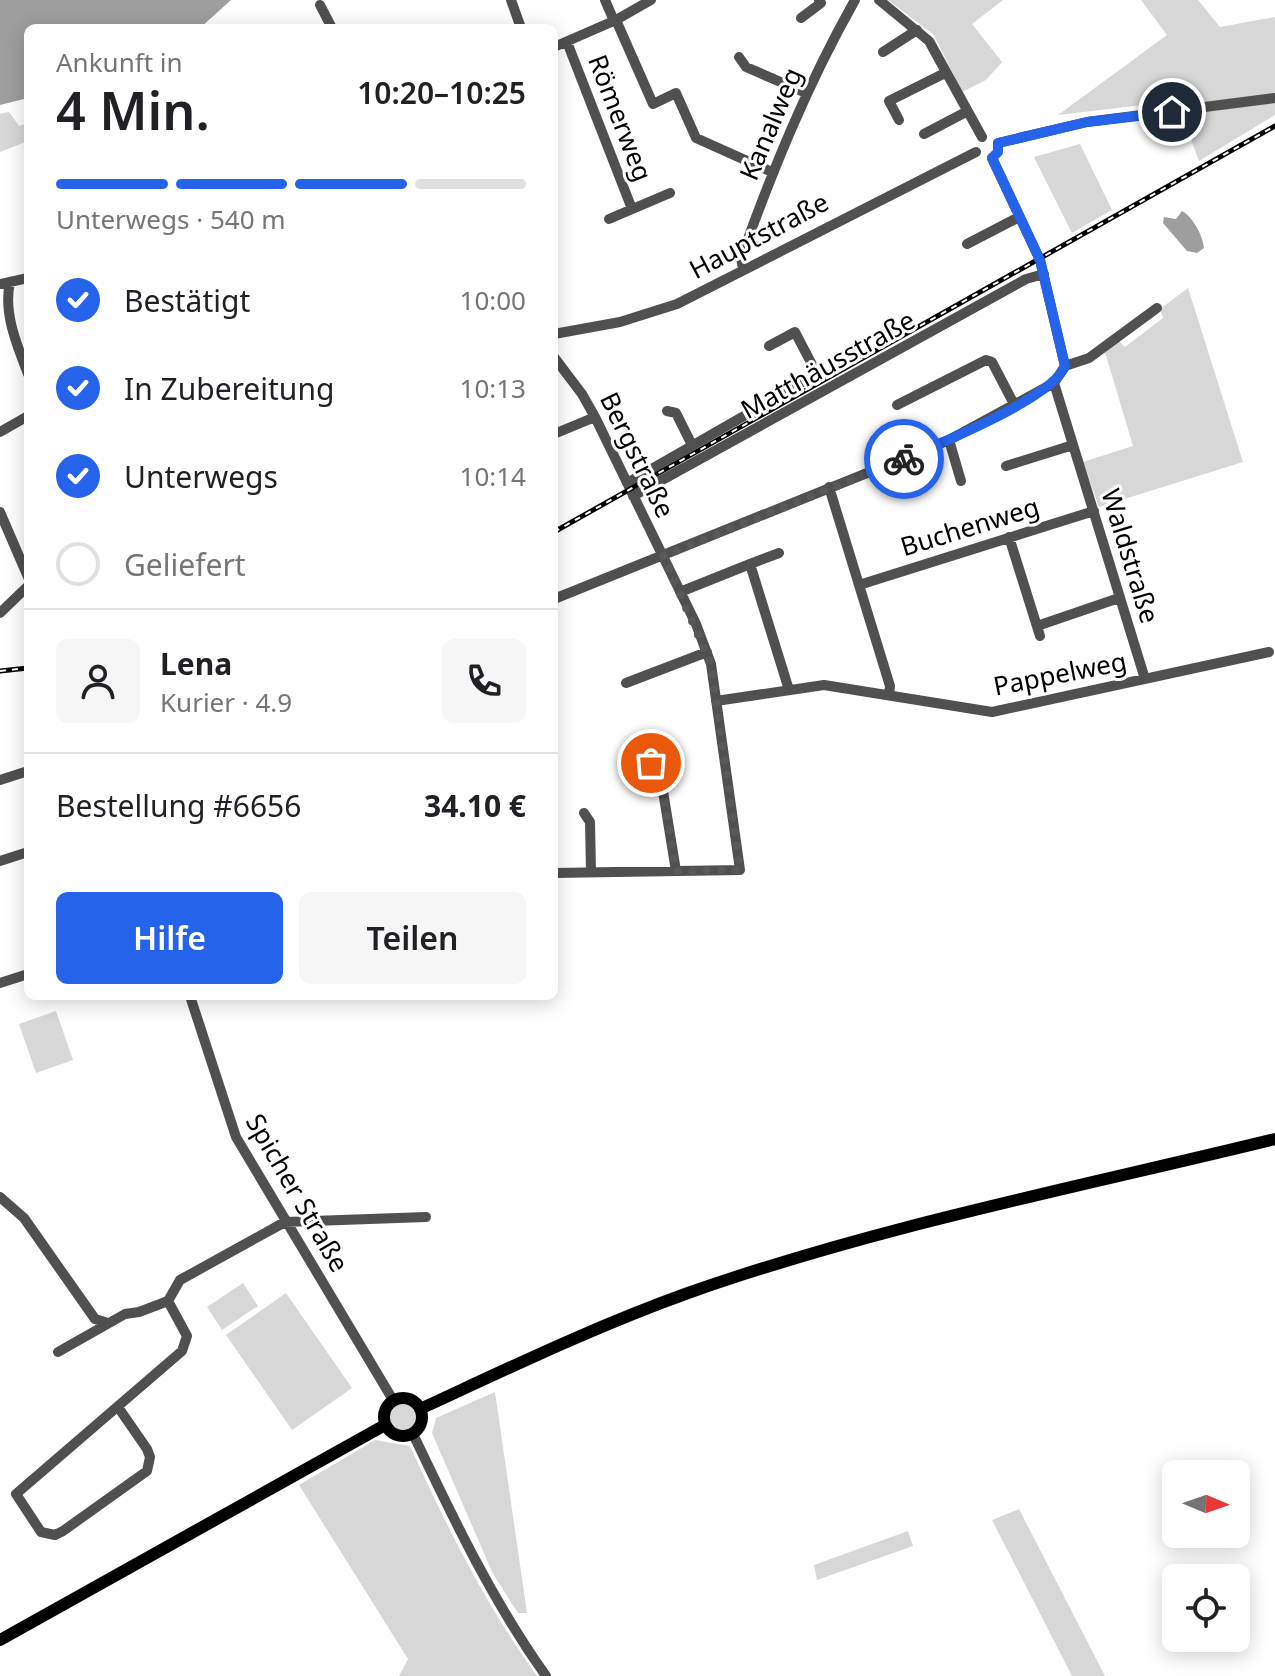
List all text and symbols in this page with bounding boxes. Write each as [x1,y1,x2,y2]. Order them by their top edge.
text: Ankunft in [56,44,183,80]
street label: Römerweg [580,49,662,186]
street label: Kanalweg [730,62,810,185]
text: 10:20–10:25 [357,72,526,113]
text: 4 Min. [56,74,210,145]
pin [1138,78,1206,146]
icon: home [1150,90,1194,134]
street label: Hauptstraße [683,183,835,287]
text: Unterwegs · 540 m [56,201,286,237]
icon: check [56,278,100,322]
text: Bestätigt [124,280,250,321]
text: 10:00 [460,282,526,318]
street label: Matthäusstraße [734,301,921,427]
icon: check [56,366,100,410]
text: In Zubereitung [124,368,334,409]
text: 10:13 [460,370,526,406]
street label: Bergstraße [592,386,684,523]
courier [864,419,944,499]
icon: bike [882,437,926,481]
icon: check [56,454,100,498]
text: Unterwegs [124,456,278,497]
text: 10:14 [460,458,526,494]
street label: Waldstraße [1093,484,1168,627]
street label: Buchenweg [896,488,1044,564]
text: Geliefert [124,544,246,585]
button: person [56,639,140,723]
button: phone [442,639,526,723]
street label: Pappelweg [990,642,1129,704]
text: Lena [160,643,232,684]
text: Kurier · 4.9 [160,684,292,720]
pin [617,729,685,797]
icon: bag [629,741,673,785]
text: Bestellung #6656 [56,785,301,826]
text: 34.10 € [424,785,526,826]
button: Hilfe [56,892,283,984]
button: Teilen [299,892,526,984]
street label: Spicher Straße [238,1107,358,1278]
north arrow [1162,1460,1250,1548]
map controls [1162,1460,1250,1652]
button: locate [1162,1564,1250,1652]

